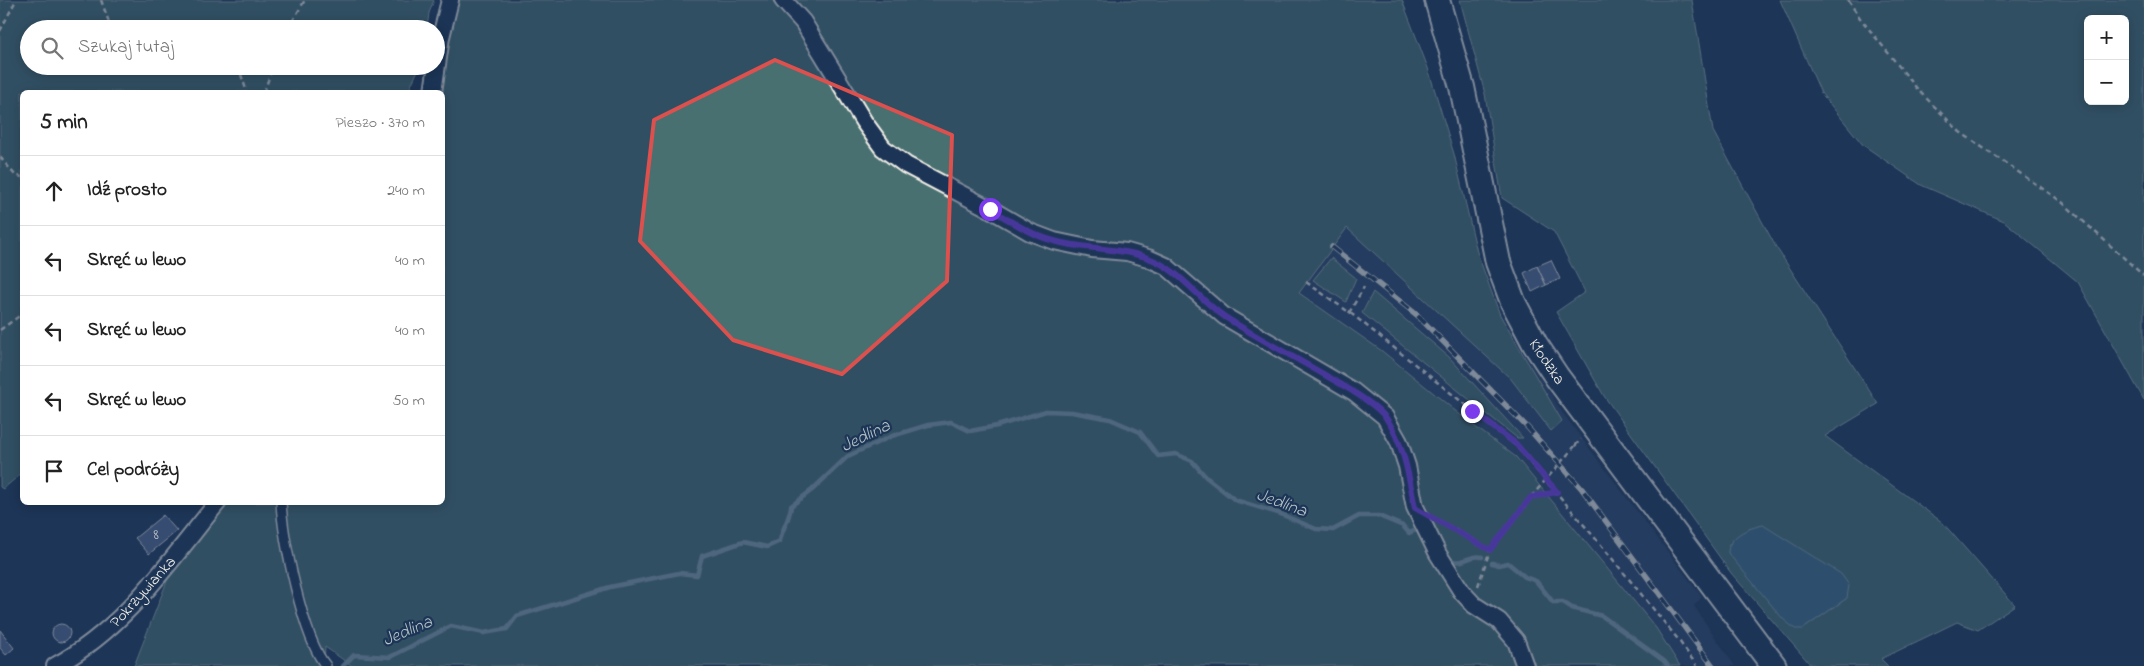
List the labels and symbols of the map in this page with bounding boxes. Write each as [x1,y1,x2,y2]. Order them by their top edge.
route start [979,198,1002,221]
street label: Kłodzka [1522,334,1571,390]
route end [1461,400,1484,423]
water label: Jedlina [837,414,895,460]
water label: Jedlina [1253,483,1310,525]
house number: 8 [153,525,159,546]
street label: Pokrzywianka [105,551,182,634]
water label: Jedlina [379,610,437,654]

